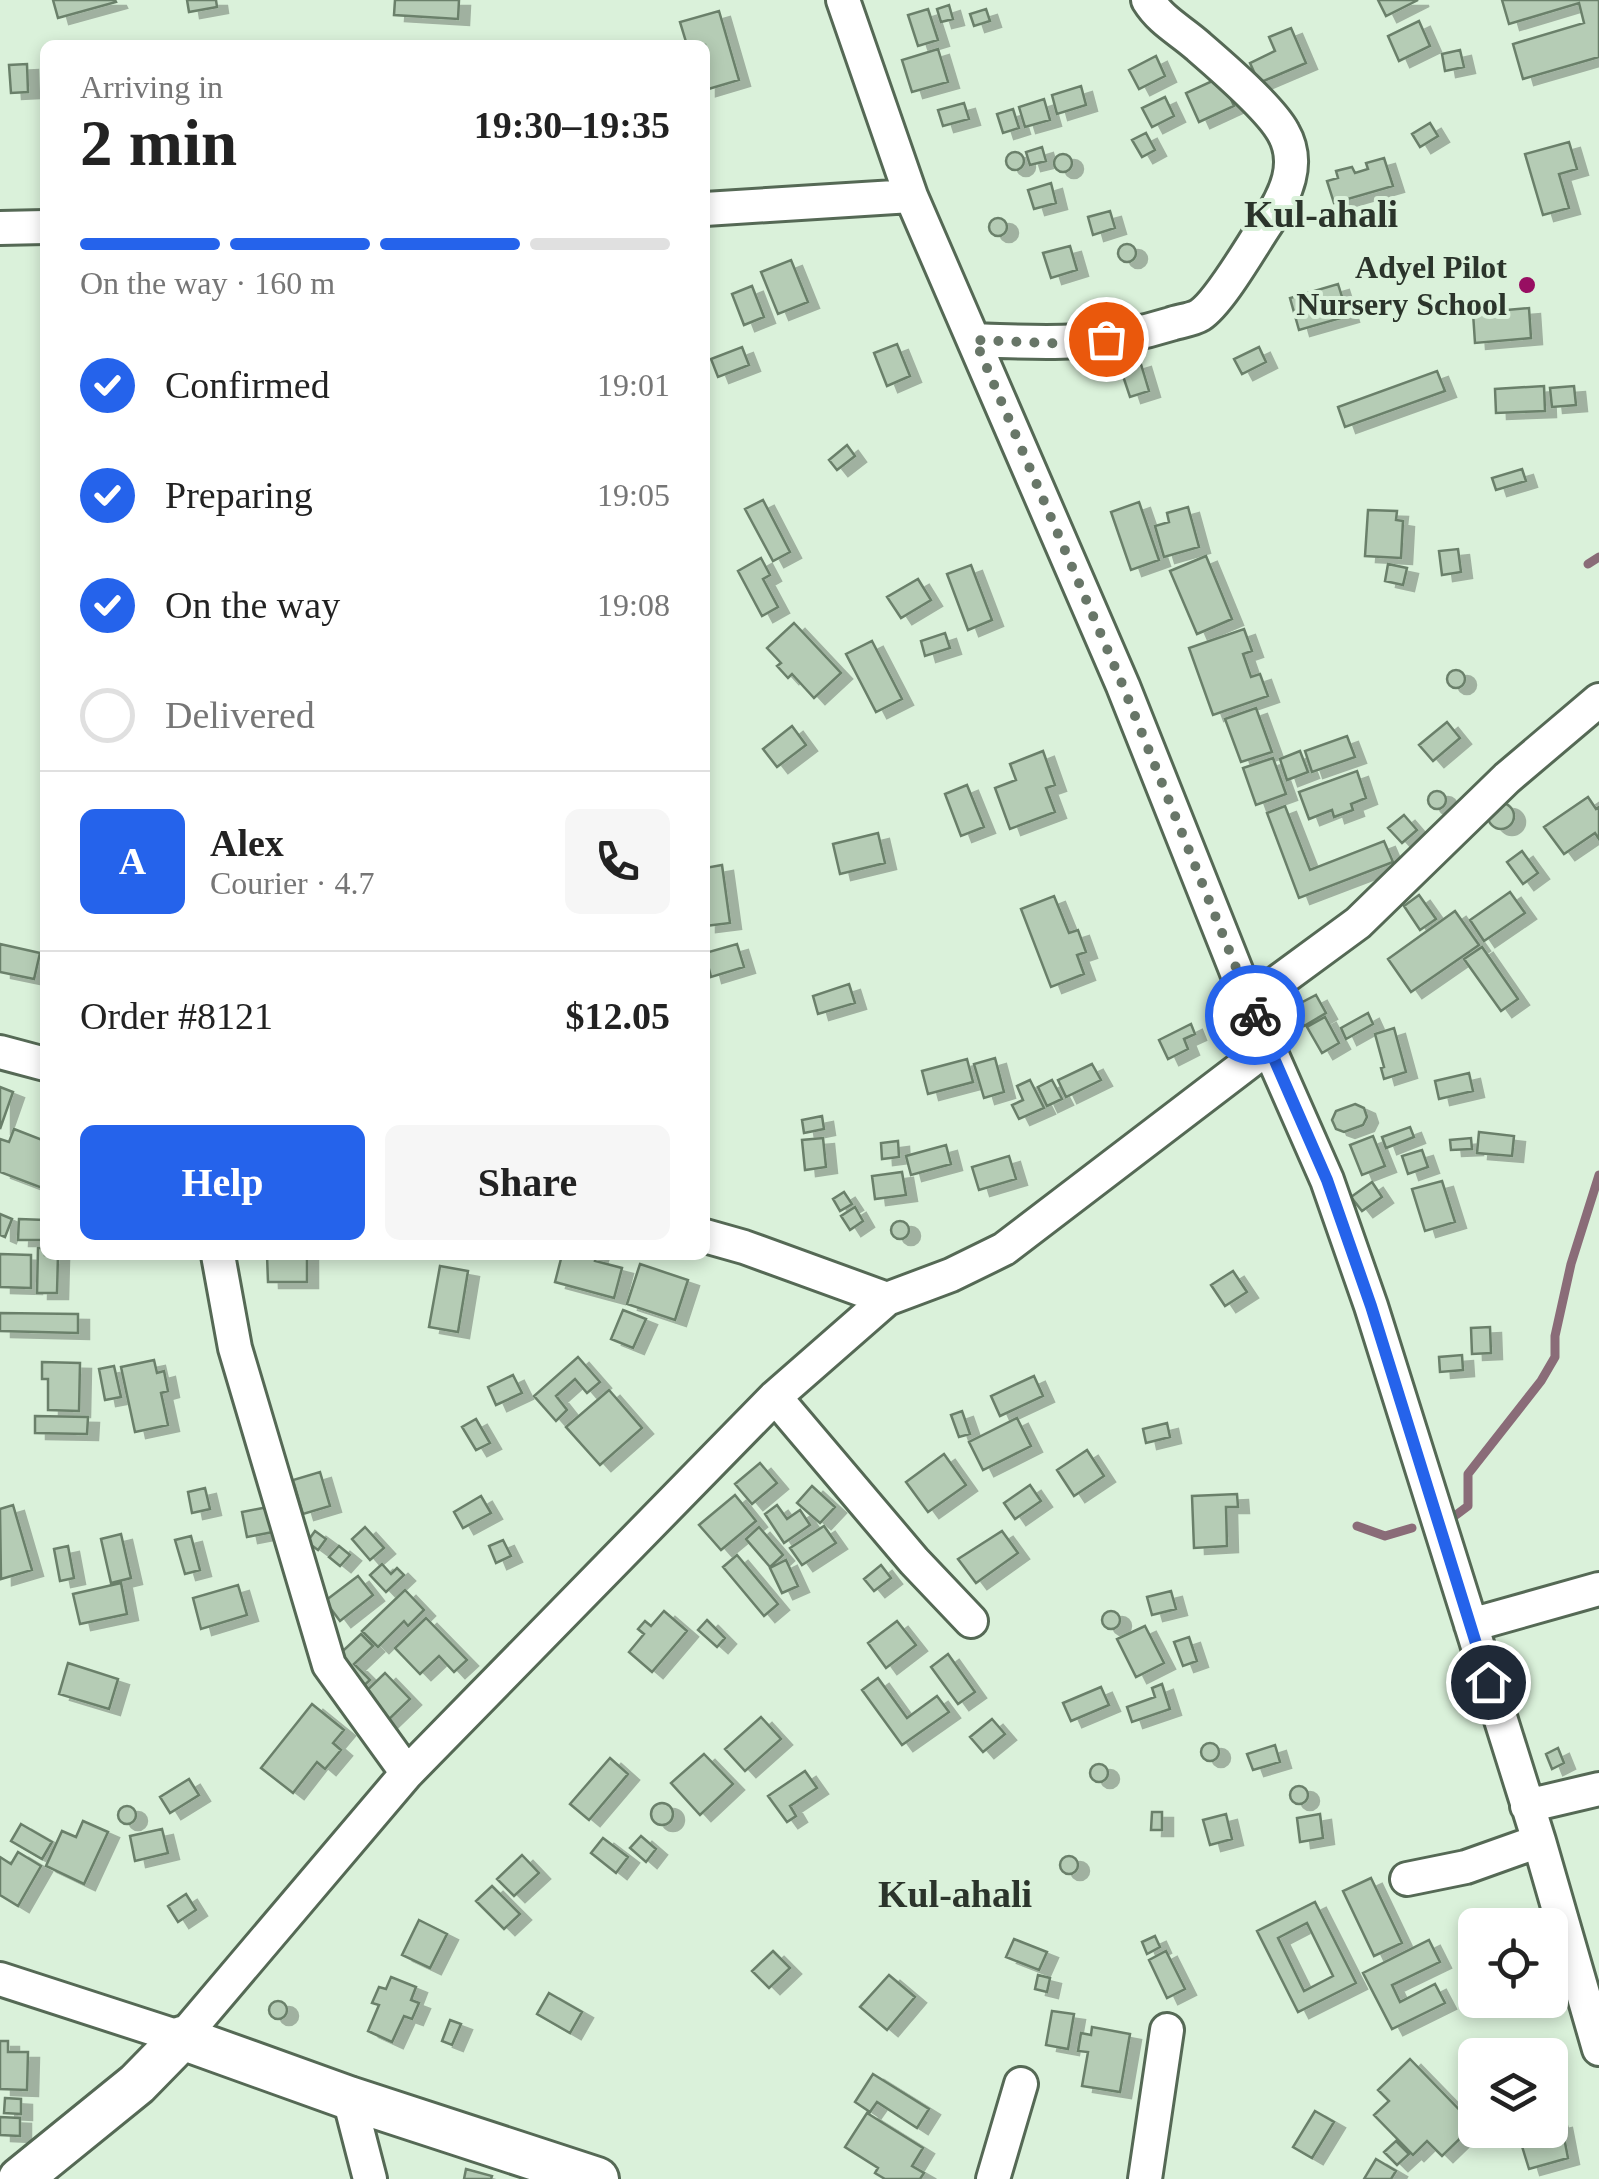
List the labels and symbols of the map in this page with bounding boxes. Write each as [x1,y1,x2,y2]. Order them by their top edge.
district label: Kul-ahali [1244,193,1398,235]
place label: Adyel Pilot Nursery School [1296,249,1507,322]
marker: Adyel Pilot Nursery School [1516,274,1538,296]
pin [1064,297,1149,382]
courier [1205,965,1305,1065]
pin [1446,1640,1531,1725]
district label: Kul-ahali [878,1873,1032,1915]

